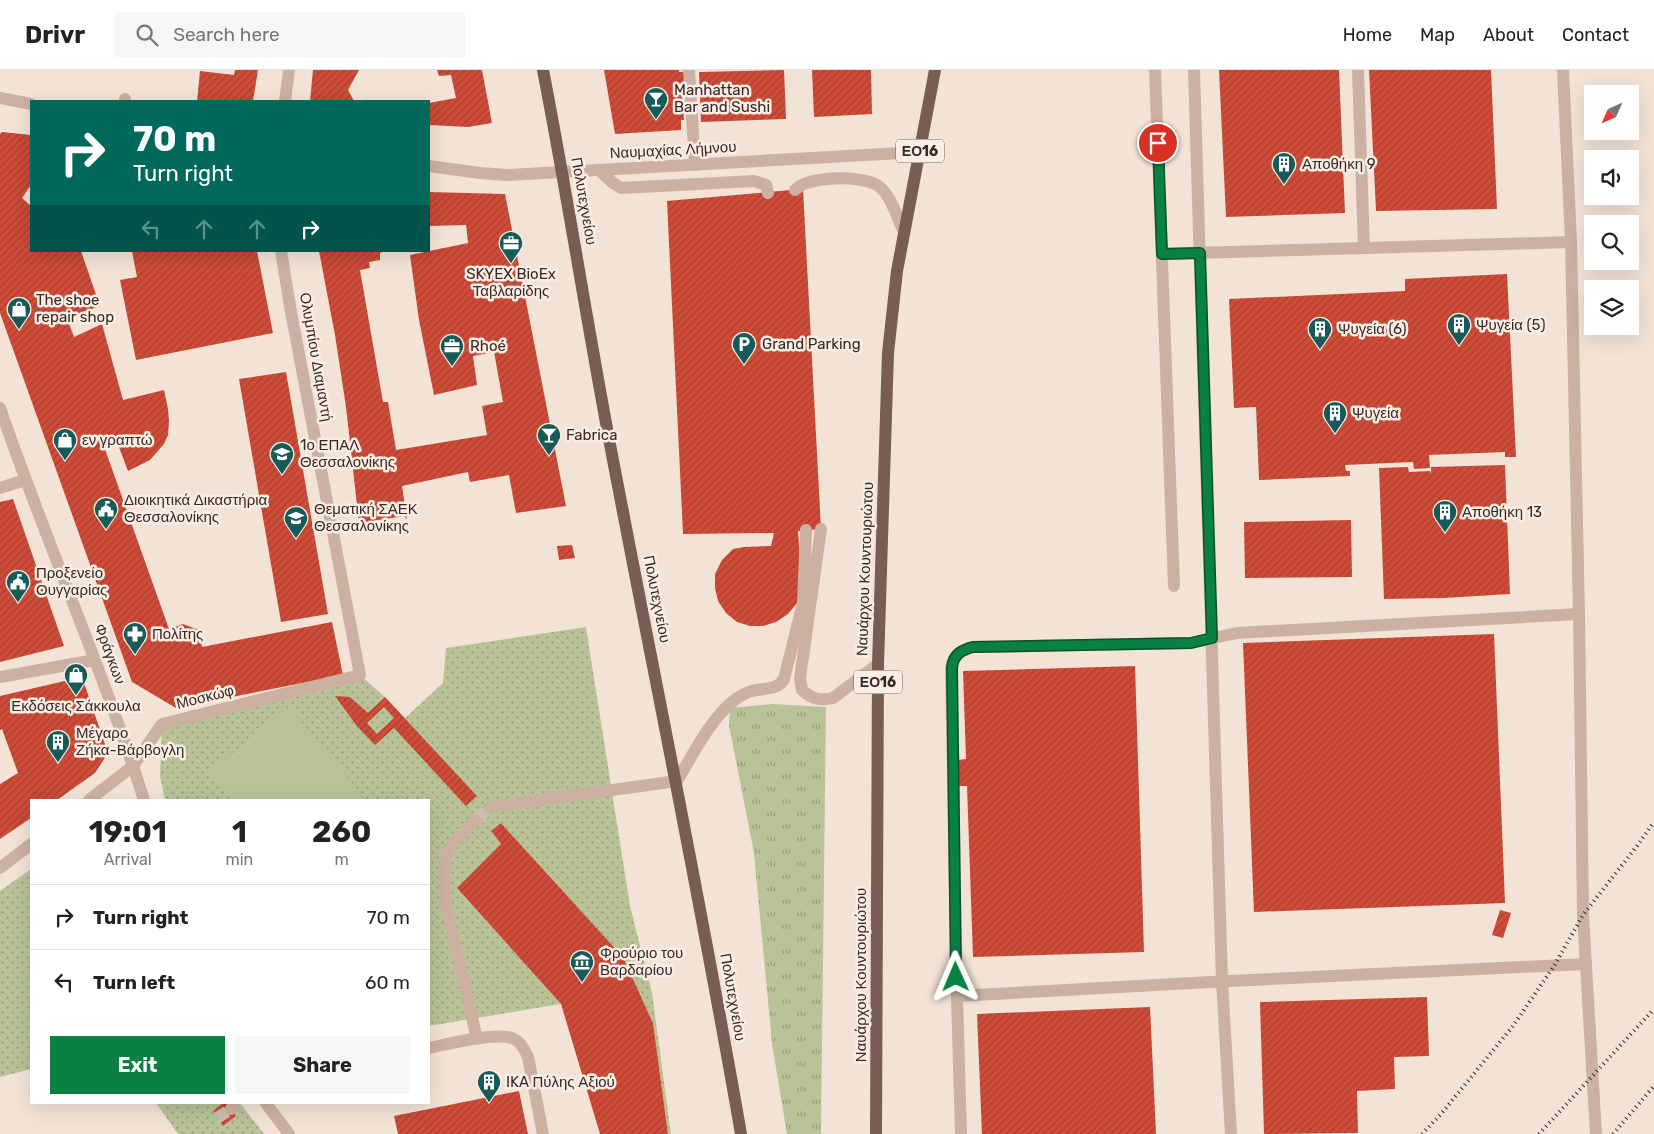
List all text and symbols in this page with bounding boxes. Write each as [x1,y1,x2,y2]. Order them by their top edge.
search box [115,12,465,57]
text: Drivr [25,21,85,49]
icon: search [133,21,161,49]
text: Search here [173,23,280,46]
text: Home [1343,24,1392,46]
text: Map [1420,24,1455,46]
text: About [1483,24,1534,46]
text: Contact [1562,24,1629,46]
place label: Manhattan Bar and Sushi [674,81,770,116]
north arrow [1584,85,1639,140]
map controls [1584,85,1639,335]
bar icon: Manhattan Bar and Sushi [643,86,669,120]
text: 70 m [133,118,216,160]
icon: right [50,120,115,185]
pin [1137,122,1179,164]
icon: arrive [1144,129,1172,157]
street label: Ναυμαχίας Λήμνου [609,138,737,162]
road number: ΕΟ16 [896,140,944,162]
button: sound [1584,150,1639,205]
building icon: Αποθήκη 9 [1271,151,1297,185]
place label: Αποθήκη 9 [1302,155,1376,173]
street label: Πολυτεχνείου [567,156,601,246]
text: Turn right [133,160,233,187]
icon: left [137,215,165,243]
icon: ahead [190,215,218,243]
icon: ahead [243,215,271,243]
icon: right [296,215,324,243]
button: search [1584,215,1639,270]
office icon: SKYEX BioEx Ταβλαρίδης [498,230,524,264]
place label: SKYEX BioEx Ταβλαρίδης [466,265,556,300]
button: layers [1584,280,1639,335]
place label: The shoe repair shop [36,291,114,326]
street label: Ολυμπίου Διαμαντή [296,291,336,423]
shop icon: The shoe repair shop [6,296,32,330]
building icon: Ψυγεία (5) [1446,312,1472,346]
building icon: Ψυγεία (6) [1307,316,1333,350]
place label: Ψυγεία (5) [1476,316,1545,334]
place label: Ψυγεία (6) [1338,320,1407,338]
parking icon: Grand Parking [731,331,757,365]
office icon: Rhoé [439,333,465,367]
place label: Grand Parking [762,335,861,353]
place label: Rhoé [470,337,506,355]
building icon: Ψυγεία [1322,400,1348,434]
place label: Ψυγεία [1352,404,1399,422]
bar icon: Fabrica [536,422,562,456]
place label: Fabrica [566,426,617,444]
shop icon: εν γραπτώ [52,427,78,461]
place label: εν γραπτώ [82,431,153,449]
place label: 1ο ΕΠΑΛ Θεσσαλονίκης [300,436,395,471]
school or university icon: 1ο ΕΠΑΛ Θεσσαλονίκης [269,441,295,475]
street label: Ναυάρχου Κουντουριώτου [853,482,877,656]
place label: Διοικητικά Δικαστήρια Θεσσαλονίκης [124,491,268,526]
public building icon: Διοικητικά Δικαστήρια Θεσσαλονίκης [93,496,119,530]
building icon: Αποθήκη 13 [1432,499,1458,533]
place label: Θεματική ΣΑΕΚ Θεσσαλονίκης [314,500,418,535]
place label: Αποθήκη 13 [1462,503,1542,521]
school or university icon: Θεματική ΣΑΕΚ Θεσσαλονίκης [283,505,309,539]
street label: Πολυτεχνείου [640,554,674,644]
place label: Προξενείο Ουγγαρίας [36,564,107,599]
public building icon: Προξενείο Ουγγαρίας [5,569,31,603]
street label: Φράγκων [91,621,129,687]
pharmacy icon: Πολίτης [122,621,148,655]
place label: Πολίτης [152,625,203,643]
shop icon: Εκδόσεις Σάκκουλα [63,662,89,696]
road number: ΕΟ16 [854,670,902,694]
street label: Μοσκώφ [174,681,236,713]
place label: Εκδόσεις Σάκκουλα [11,697,141,715]
place label: Μέγαρο Ζήκα-Βάρβογλη [76,724,184,759]
building icon: Μέγαρο Ζήκα-Βάρβογλη [45,729,71,763]
text: 19:01 [89,814,167,850]
text: 1 [232,814,247,850]
text: 260 [312,814,371,850]
text: Arrival [104,850,152,869]
text: min [225,850,253,869]
text: m [334,850,349,869]
street label: Ναυάρχου Κουντουριώτου [852,888,870,1062]
icon: right [50,903,78,931]
text: Turn right [93,906,188,929]
text: 70 m [367,906,410,929]
place label: Φρούριο του Βαρδαρίου [600,944,683,979]
museum icon: Φρούριο του Βαρδαρίου [569,949,595,983]
position arrow [929,950,981,1002]
street label: Πολυτεχνείου [716,952,750,1042]
icon: left [50,968,78,996]
text: Turn left [93,971,175,994]
text: 60 m [365,971,410,994]
button: Exit [50,1036,225,1094]
button: Share [235,1036,410,1094]
building icon: IKA Πύλης Αξιού [476,1069,502,1103]
place label: IKA Πύλης Αξιού [506,1073,615,1091]

